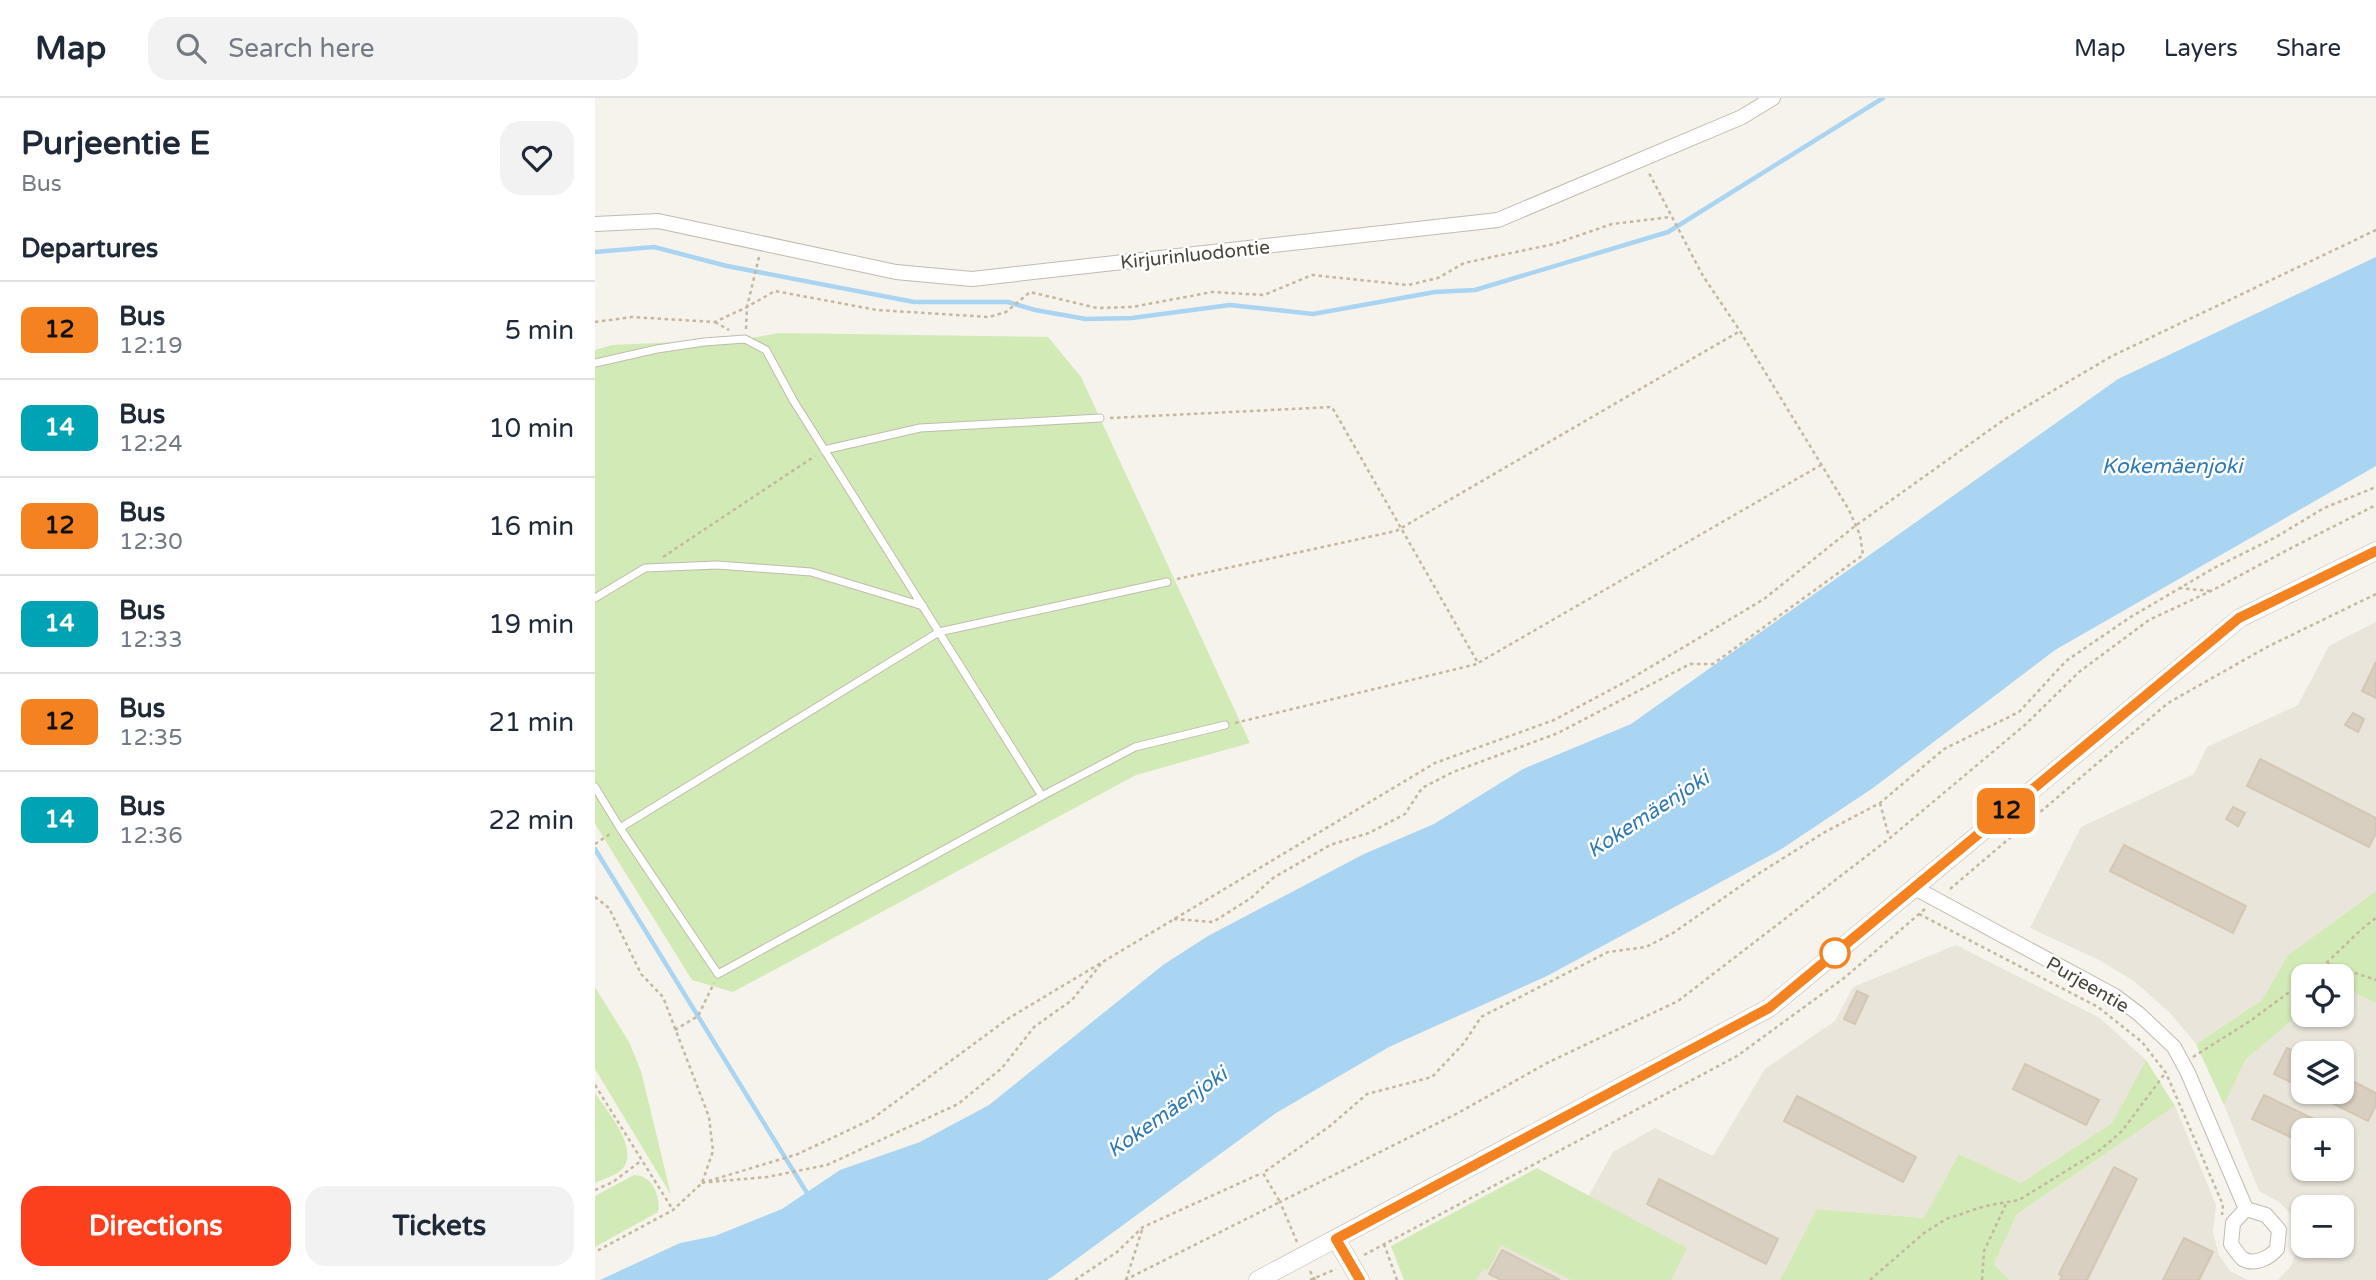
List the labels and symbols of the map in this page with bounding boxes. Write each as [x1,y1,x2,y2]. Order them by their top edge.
street label: Kirjurinluodontie [1119,236,1271,274]
water label: Kokemäenjoki [2102,454,2245,479]
water label: Kokemäenjoki [1583,764,1716,863]
line badge: 12 [1975,788,2037,834]
unlabelled marker [1820,938,1850,968]
street label: Purjeentie [2042,952,2133,1017]
water label: Kokemäenjoki [1103,1060,1234,1163]

